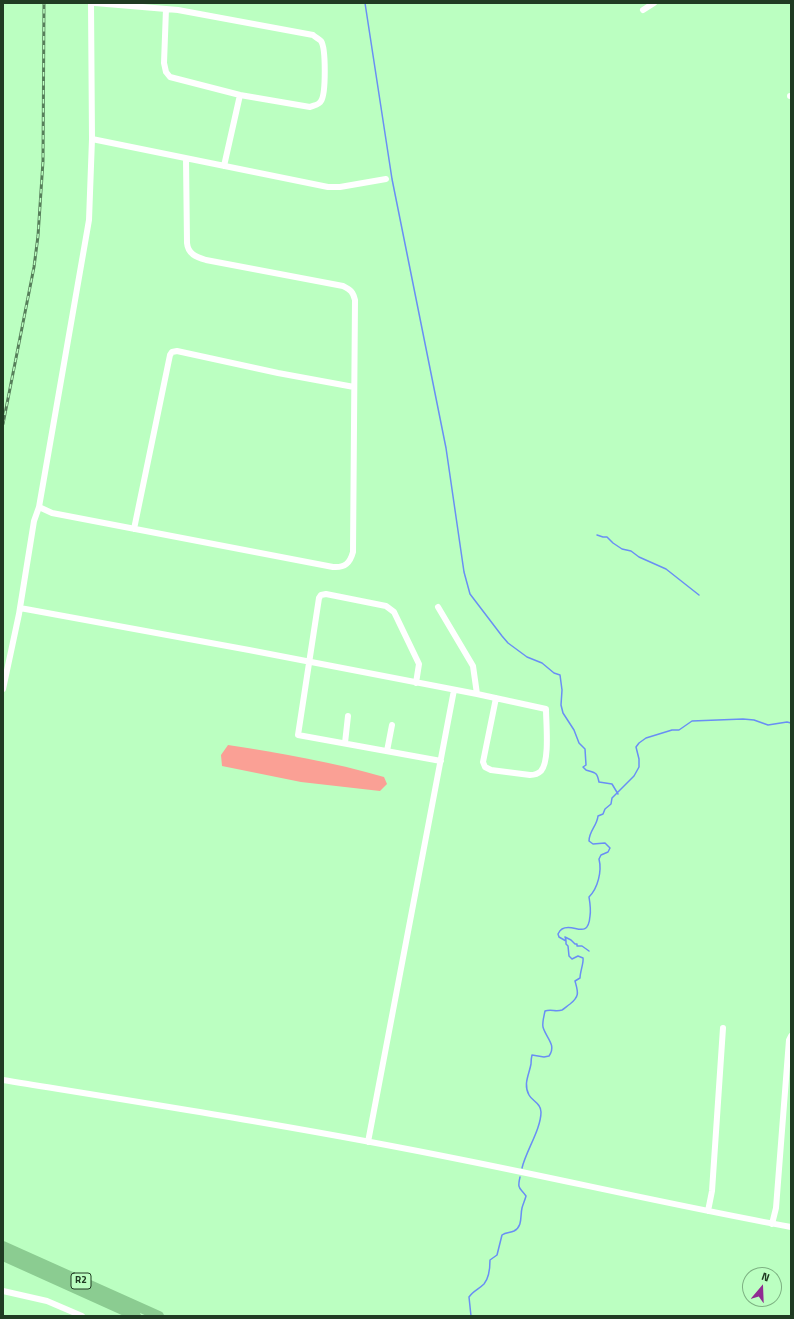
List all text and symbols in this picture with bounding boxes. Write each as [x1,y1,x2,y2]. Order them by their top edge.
north arrow [742,1267,782,1307]
text: N [759,1268,772,1285]
road number: R2 [71,1273,91,1289]

